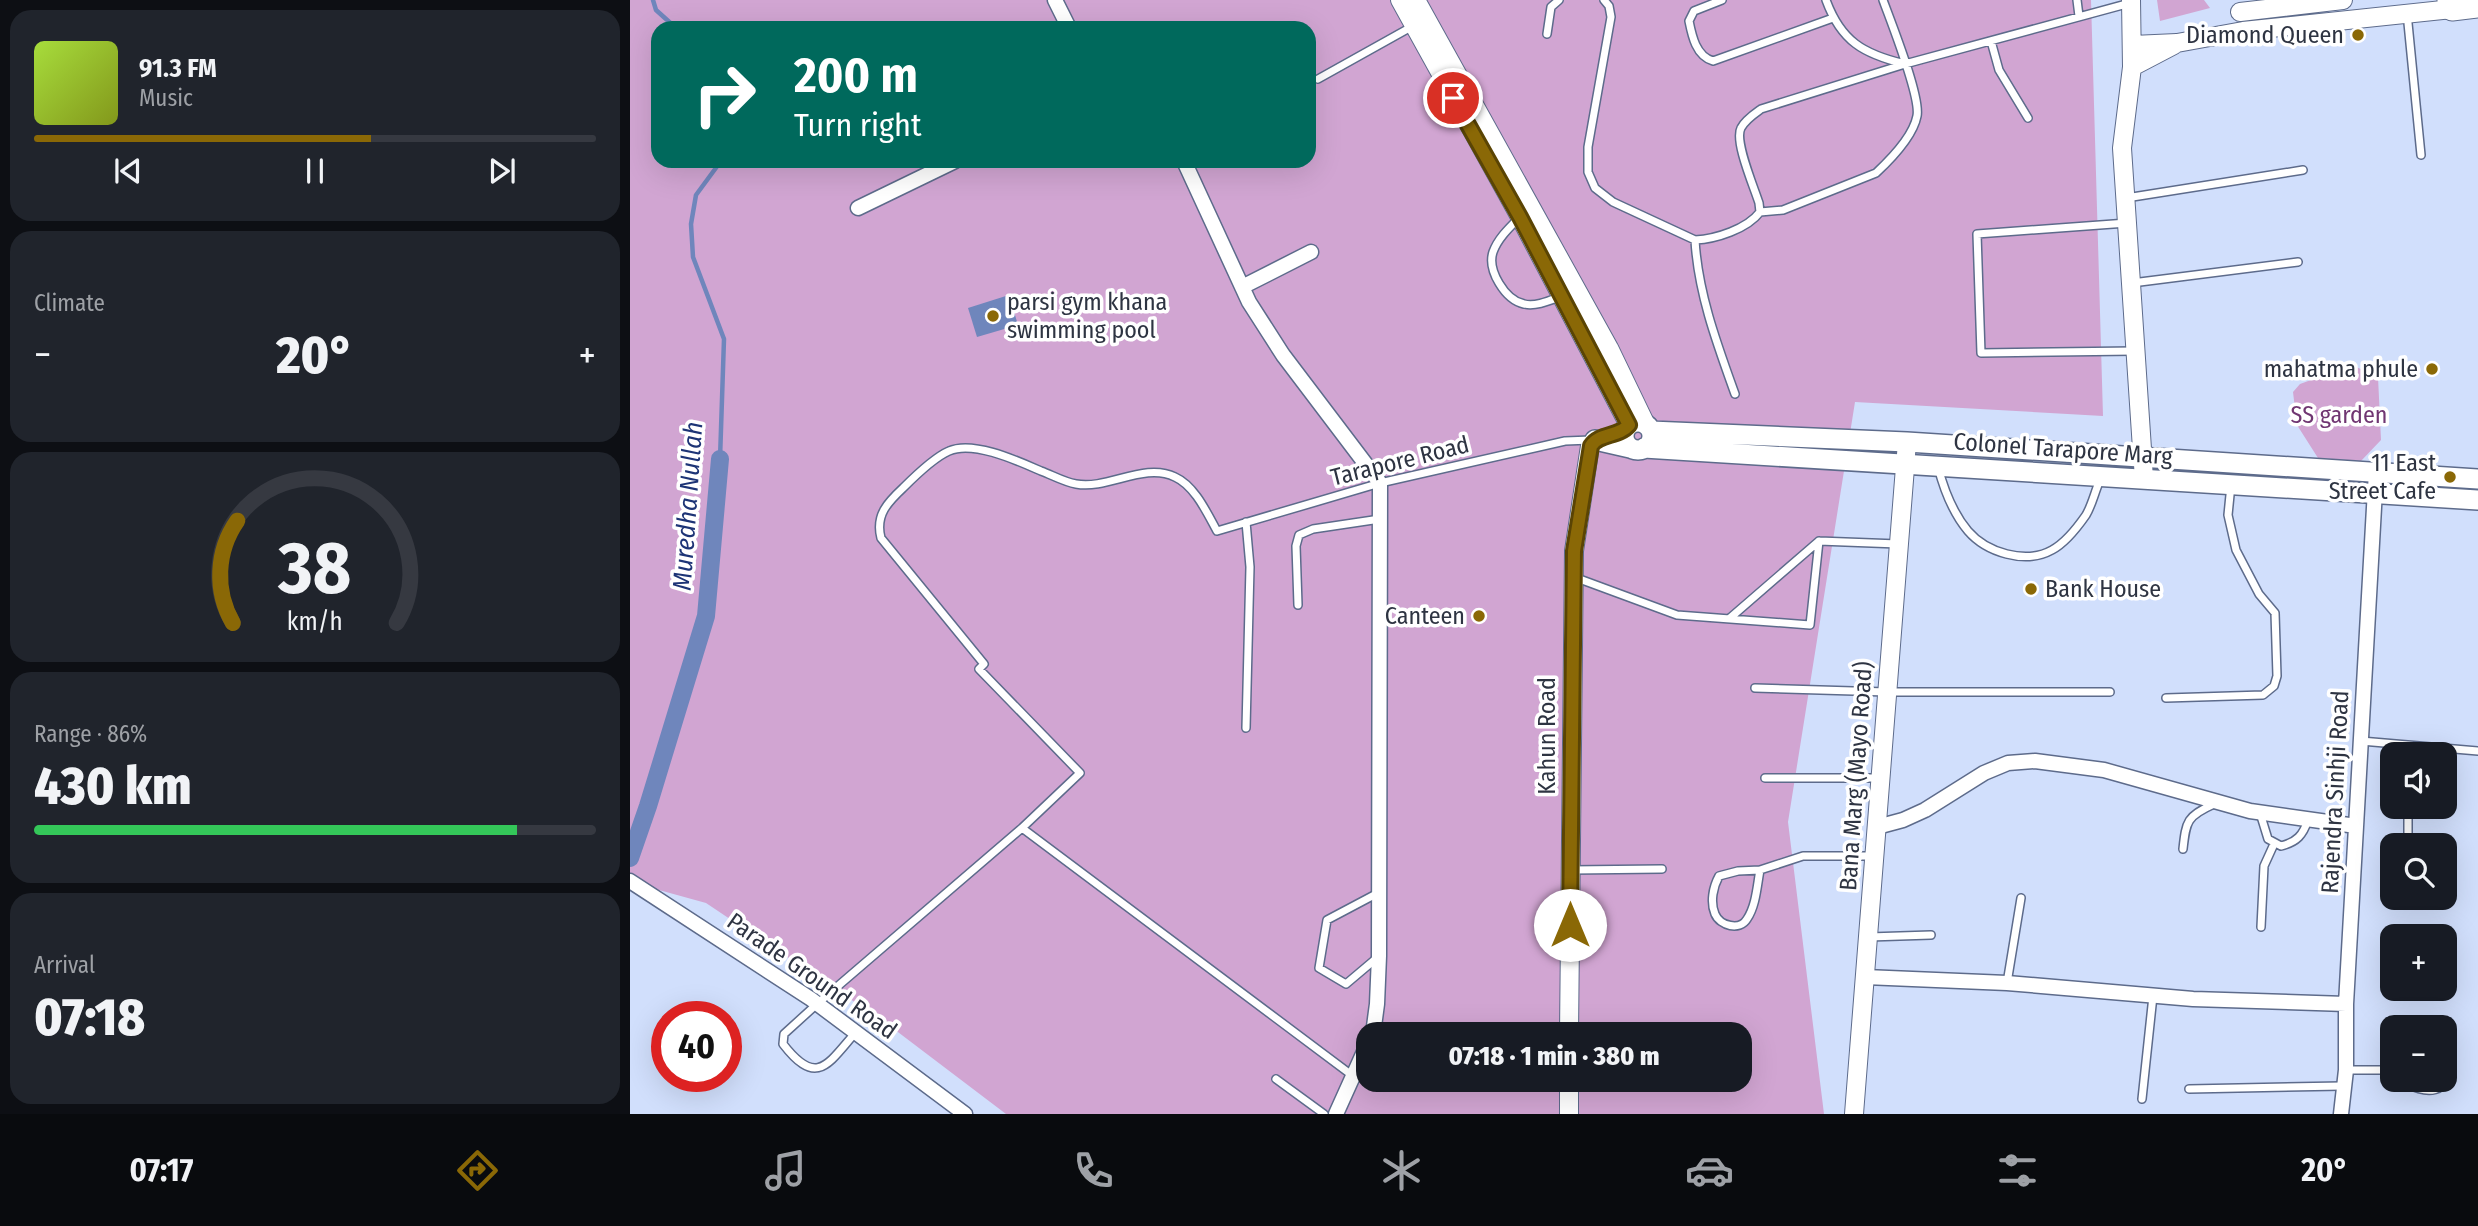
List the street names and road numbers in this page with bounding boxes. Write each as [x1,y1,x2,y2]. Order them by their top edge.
street label: Colonel Tarapore Marg [1953,427,2174,471]
street label: Tarapore Road [1328,430,1472,492]
street label: Bana Marg (Mayo Road) [1834,660,1878,892]
street label: Kahun Road [1533,677,1561,795]
street label: Rajendra Sinhji Road [2316,690,2354,894]
street label: Parade Ground Road [722,907,902,1045]

